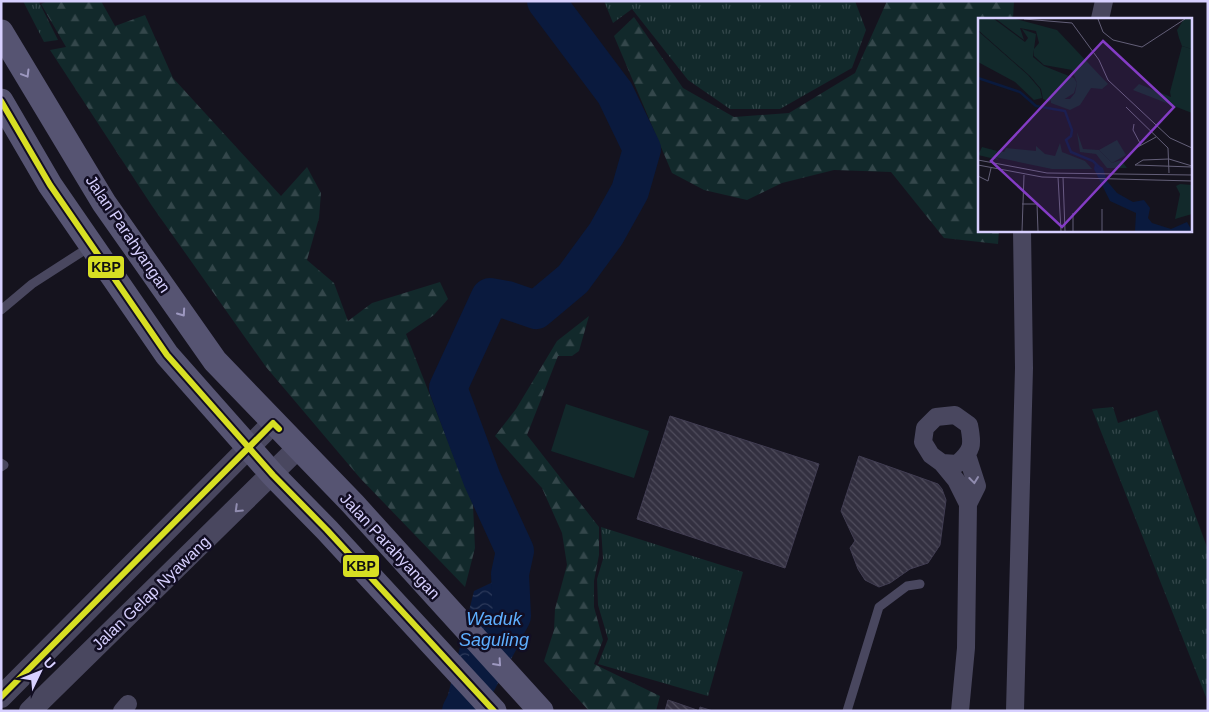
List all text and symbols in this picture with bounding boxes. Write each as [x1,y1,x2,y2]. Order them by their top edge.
inset map [978,18,1192,231]
one-way arrow [20,69,30,78]
street label: Jalan Parahyangan [82,172,174,296]
line badge: KBP [87,255,125,279]
text: KBP [91,259,121,275]
one-way arrow [176,307,184,316]
one-way arrow [969,475,979,484]
street label: Jalan Parahyangan [337,490,443,602]
one-way arrow [234,503,243,512]
street label: Jalan Gelap Nyawang [89,533,213,653]
line badge: KBP [342,554,380,578]
text: KBP [346,558,376,574]
water label: Waduk Saguling [459,609,529,650]
north arrow [15,647,65,697]
text: U [40,654,59,672]
one-way arrow [492,658,501,667]

